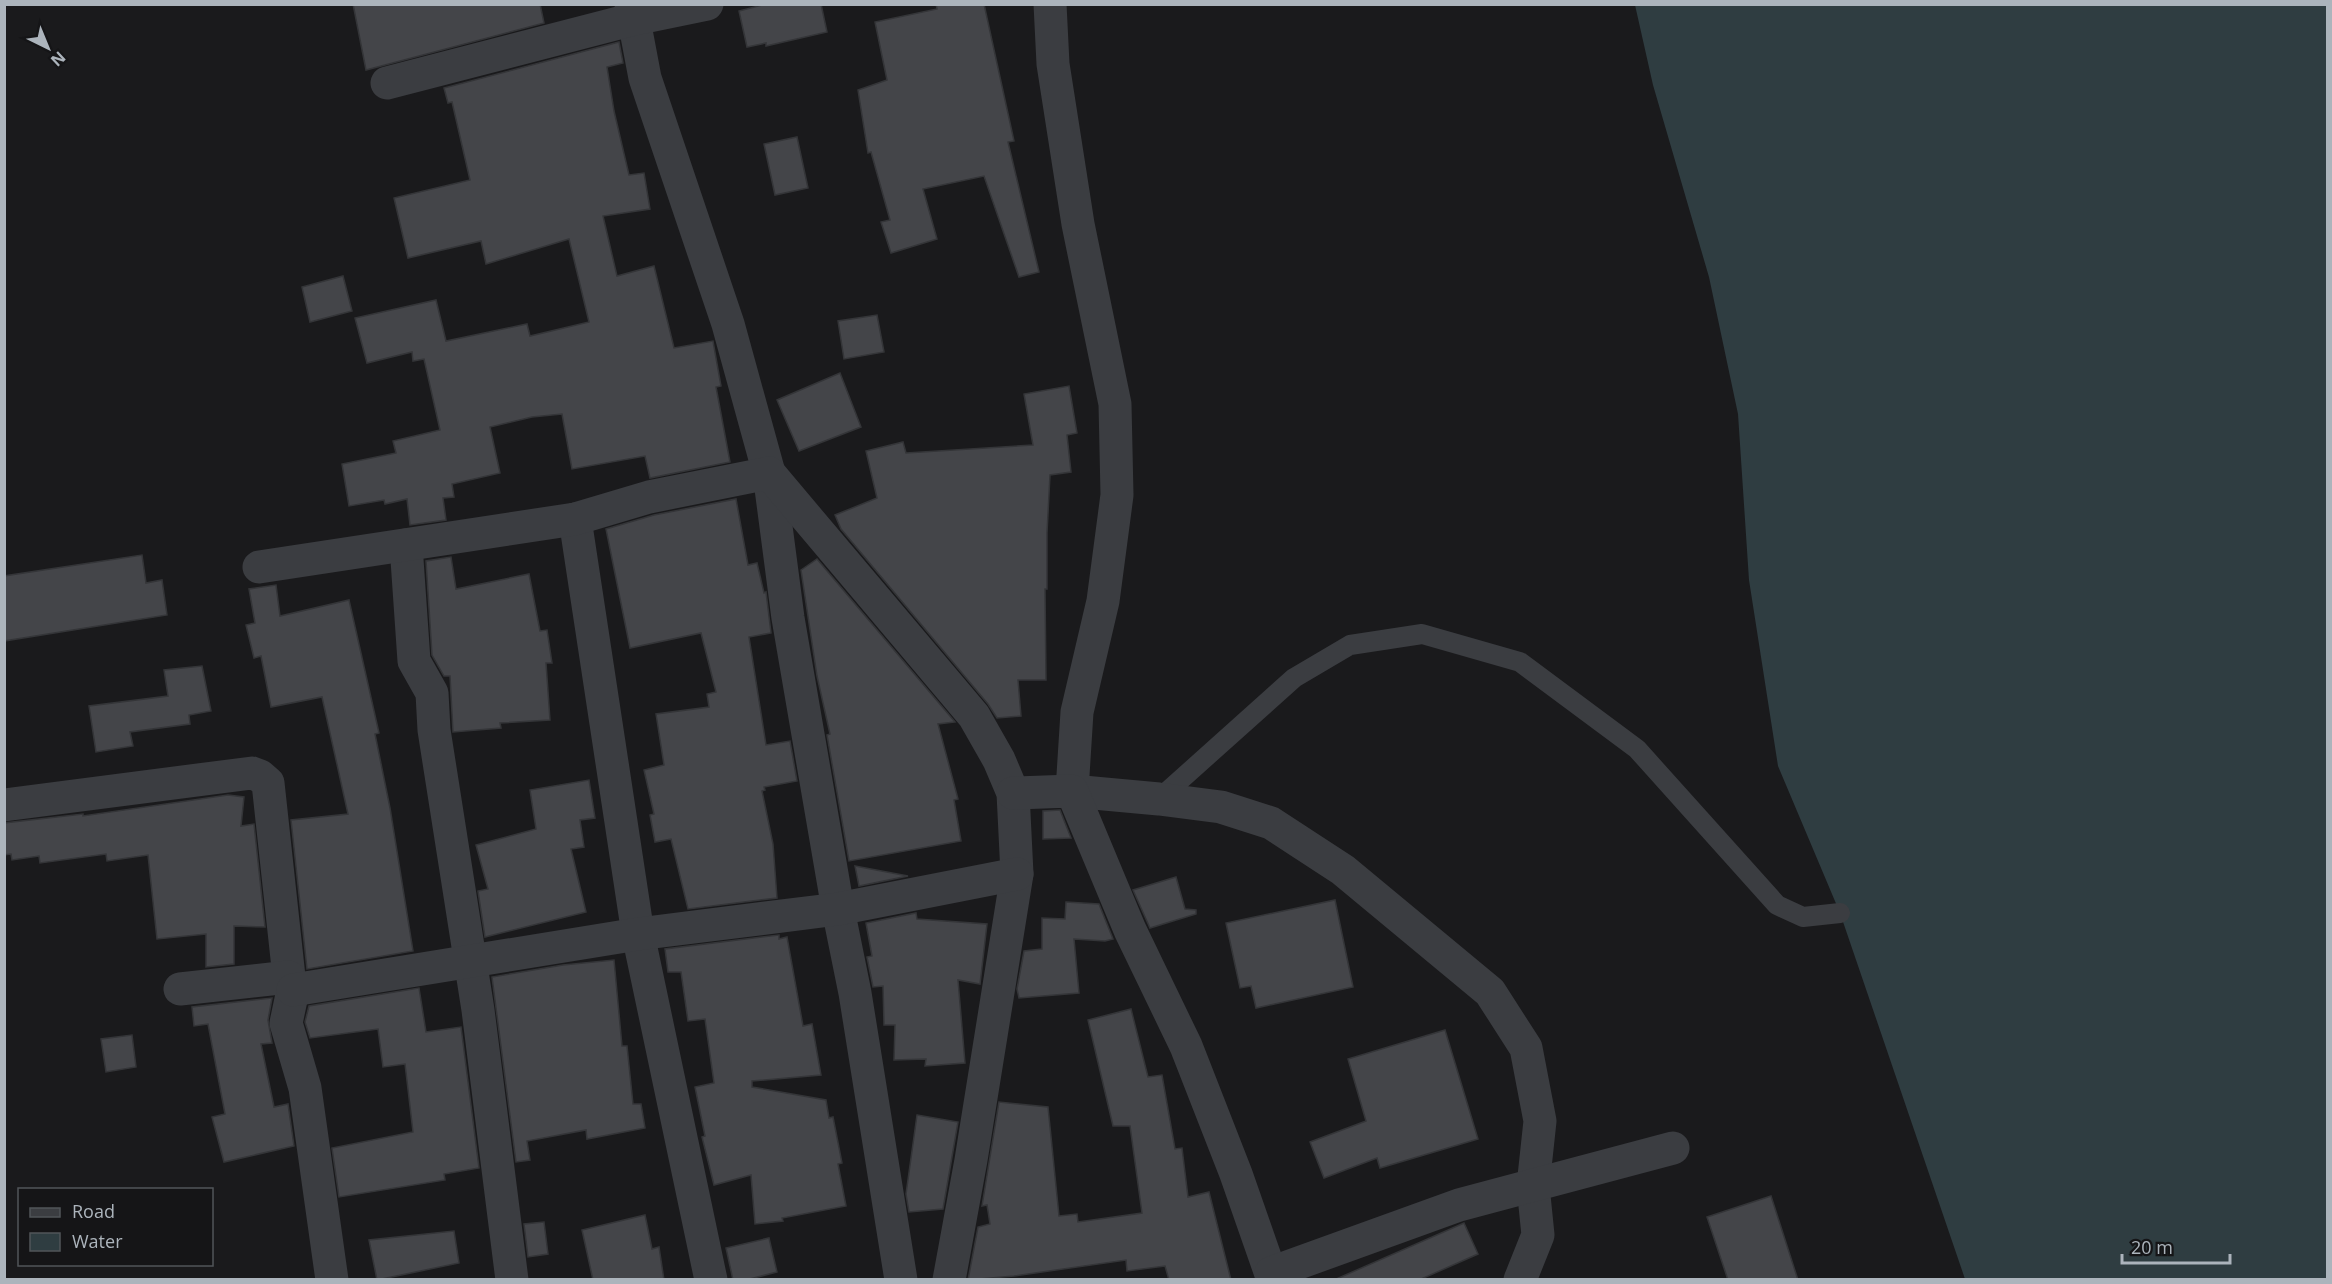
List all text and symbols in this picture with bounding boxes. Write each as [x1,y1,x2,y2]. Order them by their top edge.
north arrow [18,18,78,78]
text: N [46,46,70,71]
legend [18,1188,213,1266]
text: Road [72,1199,115,1223]
scale bar [2122,1227,2230,1265]
text: Water [72,1229,123,1253]
text: 20 m [2131,1235,2173,1259]

